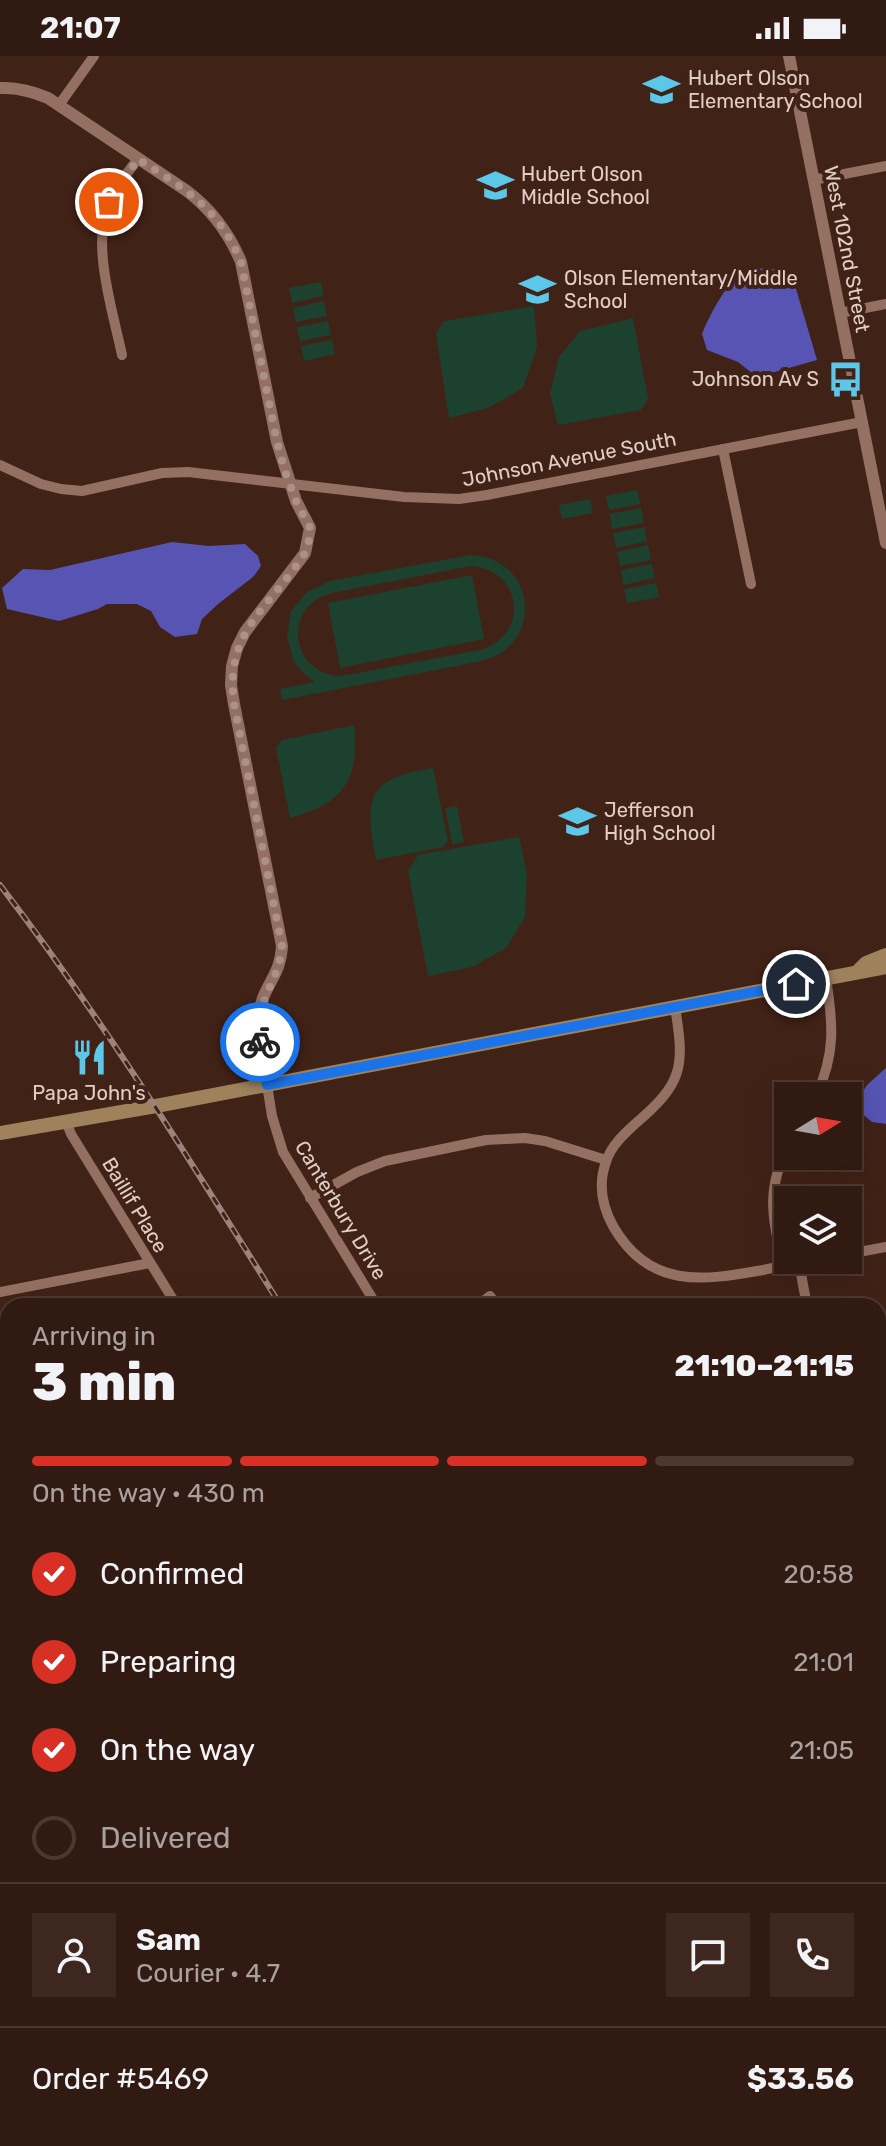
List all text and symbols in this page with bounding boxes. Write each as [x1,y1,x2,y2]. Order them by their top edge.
text: 21:07 [40,10,121,46]
place label: Hubert Olson Elementary School [688,66,863,113]
school or university icon: Hubert Olson Elementary School [643,70,681,108]
place label: Hubert Olson Middle School [521,162,650,209]
street label: West 102nd Street [819,164,875,335]
school or university icon: Hubert Olson Middle School [476,166,514,204]
pin [75,168,143,236]
icon: bag [87,180,131,224]
place label: Olson Elementary/Middle School [564,266,798,313]
school or university icon: Olson Elementary/Middle School [519,271,557,309]
bus stop icon: Johnson Av S [826,360,864,398]
place label: Johnson Av S [692,367,819,391]
street label: Johnson Avenue South [460,426,678,492]
place label: Jefferson High School [604,798,716,845]
school or university icon: Jefferson High School [559,803,597,841]
pin [762,950,830,1018]
icon: home [774,962,818,1006]
courier [220,1002,300,1082]
icon: bike [238,1020,282,1064]
restaurant icon: Papa John's [70,1039,108,1077]
place label: Papa John's [32,1081,146,1105]
north arrow [774,1082,862,1170]
map controls [774,1082,862,1274]
street label: Canterbury Drive [290,1136,392,1284]
street label: Baillif Place [97,1153,173,1257]
button: layers [774,1186,862,1274]
text: Arriving in [32,1321,156,1352]
text: 21:10–21:15 [674,1348,854,1384]
text: 3 min [32,1351,176,1413]
text: On the way · 430 m [32,1478,265,1509]
icon: check [32,1552,76,1596]
text: Confirmed [100,1556,244,1592]
text: 20:58 [784,1559,854,1590]
icon: check [32,1640,76,1684]
text: Preparing [100,1644,236,1680]
text: 21:01 [793,1647,854,1678]
icon: check [32,1728,76,1772]
text: On the way [100,1732,255,1768]
text: 21:05 [789,1735,854,1766]
text: Delivered [100,1820,231,1856]
button: person [32,1913,116,1997]
button: chat [666,1913,750,1997]
button: phone [770,1913,854,1997]
text: Sam [136,1922,201,1958]
text: Courier · 4.7 [136,1958,280,1989]
text: Order #5469 [32,2061,209,2097]
text: $33.56 [747,2061,854,2097]

